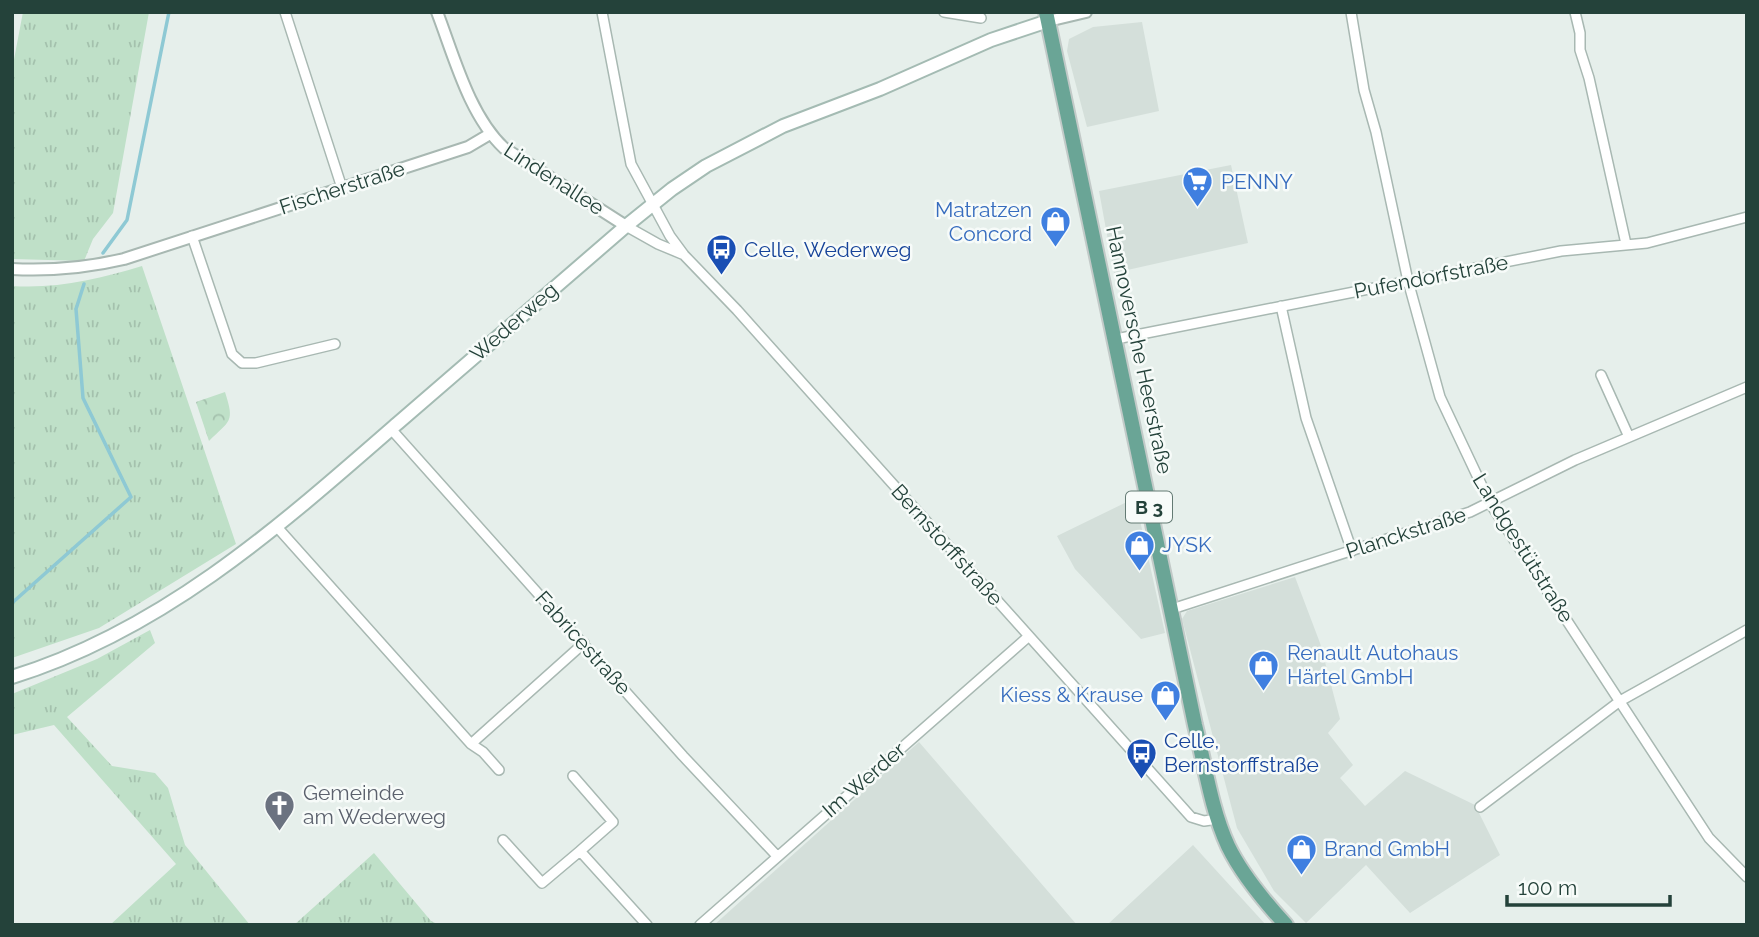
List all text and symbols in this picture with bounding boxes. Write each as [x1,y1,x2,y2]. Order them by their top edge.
street label: Lindenallee [500,137,609,220]
street label: Fischerstraße [276,155,408,220]
supermarket icon: PENNY [1181,165,1215,209]
place label: PENNY [1221,169,1293,194]
place label: Matratzen Concord [935,197,1032,246]
shop icon: Matratzen Concord [1038,205,1072,249]
street label: Hannoversche Heerstraße [1101,224,1178,476]
bus stop icon: Celle, Wederweg [704,233,738,277]
place label: Celle, Wederweg [744,237,911,262]
street label: Pufendorfstraße [1352,249,1510,304]
street label: Wederweg [465,277,562,366]
street label: Landgestütstraße [1468,469,1579,627]
street label: Bernstorffstraße [886,479,1008,611]
road number: B 3 [1126,492,1172,522]
street label: Planckstraße [1343,501,1469,564]
shop icon: JYSK [1122,528,1156,572]
place label: JYSK [1162,532,1212,557]
street label: Fabricestraße [530,586,636,700]
place label: Renault Autohaus Härtel GmbH [1287,640,1458,689]
shop icon: Renault Autohaus Härtel GmbH [1247,648,1281,692]
shop icon: Kiess & Krause [1149,678,1183,722]
place label: Kiess & Krause [1000,682,1143,707]
place label: Celle, Bernstorffstraße [1164,728,1319,777]
street label: Im Werder [817,736,911,822]
bus stop icon: Celle, Bernstorffstraße [1124,736,1158,780]
place label: Gemeinde am Wederweg [303,780,446,829]
church icon: Gemeinde am Wederweg [263,788,297,832]
shop icon: Brand GmbH [1284,832,1318,876]
place label: Brand GmbH [1324,836,1450,861]
scale bar [1507,864,1670,908]
text: 100 m [1518,875,1577,900]

